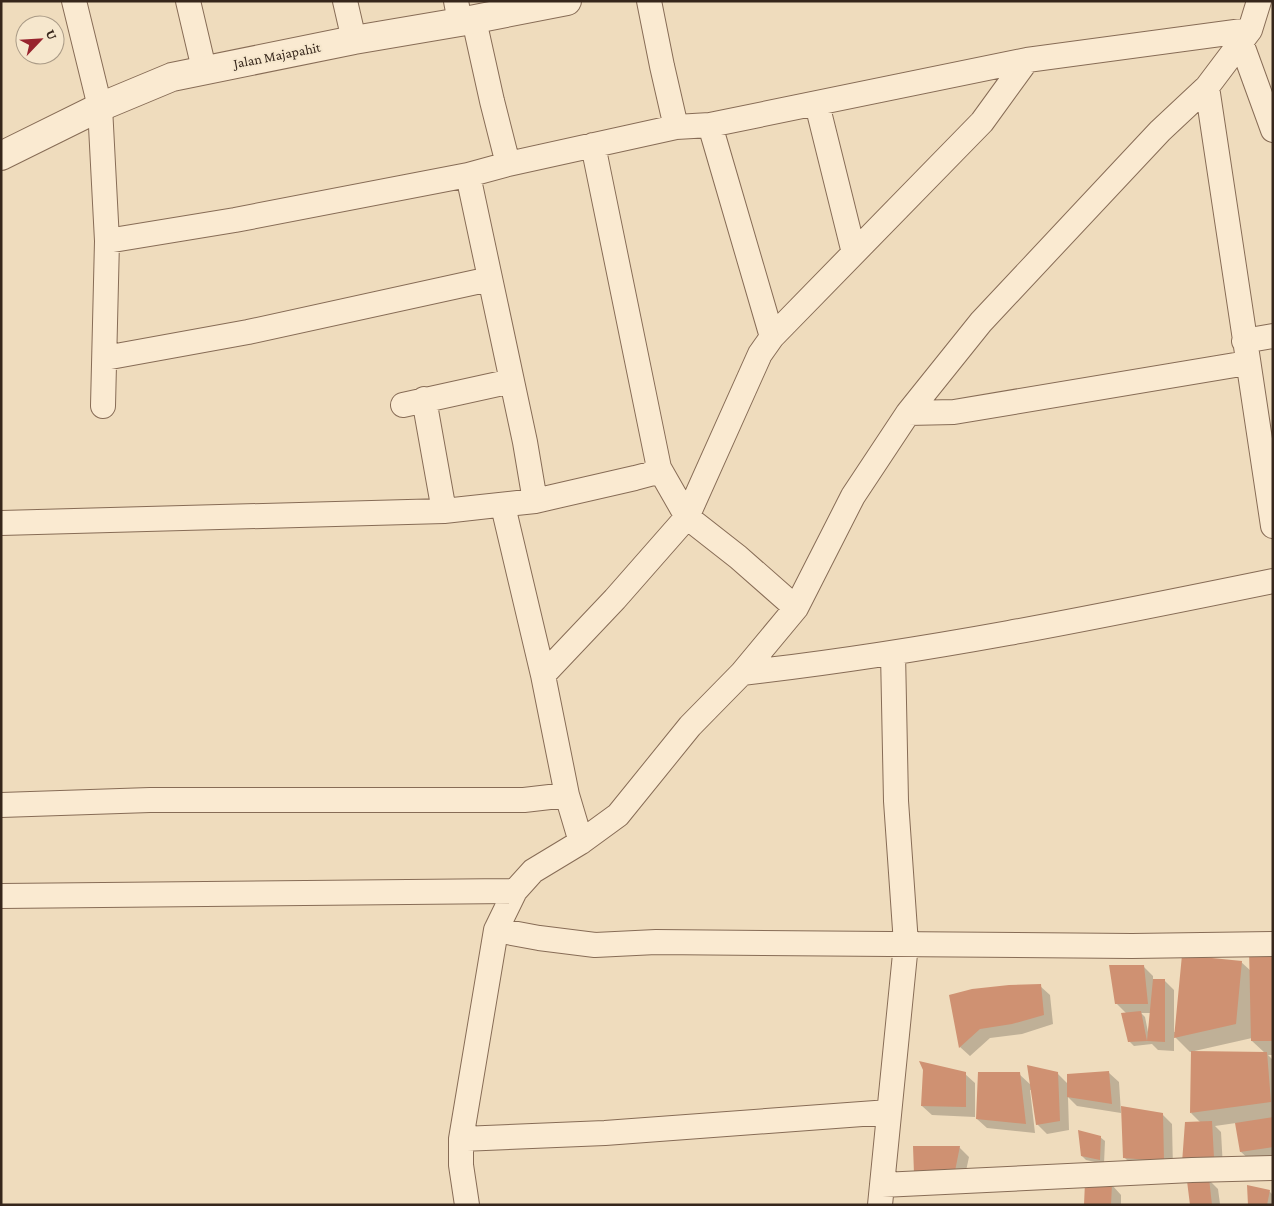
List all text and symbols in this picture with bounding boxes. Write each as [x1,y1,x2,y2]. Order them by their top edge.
north arrow [15,15,65,65]
text: U [43,27,61,43]
street label: Jalan Majapahit [230,39,323,73]

